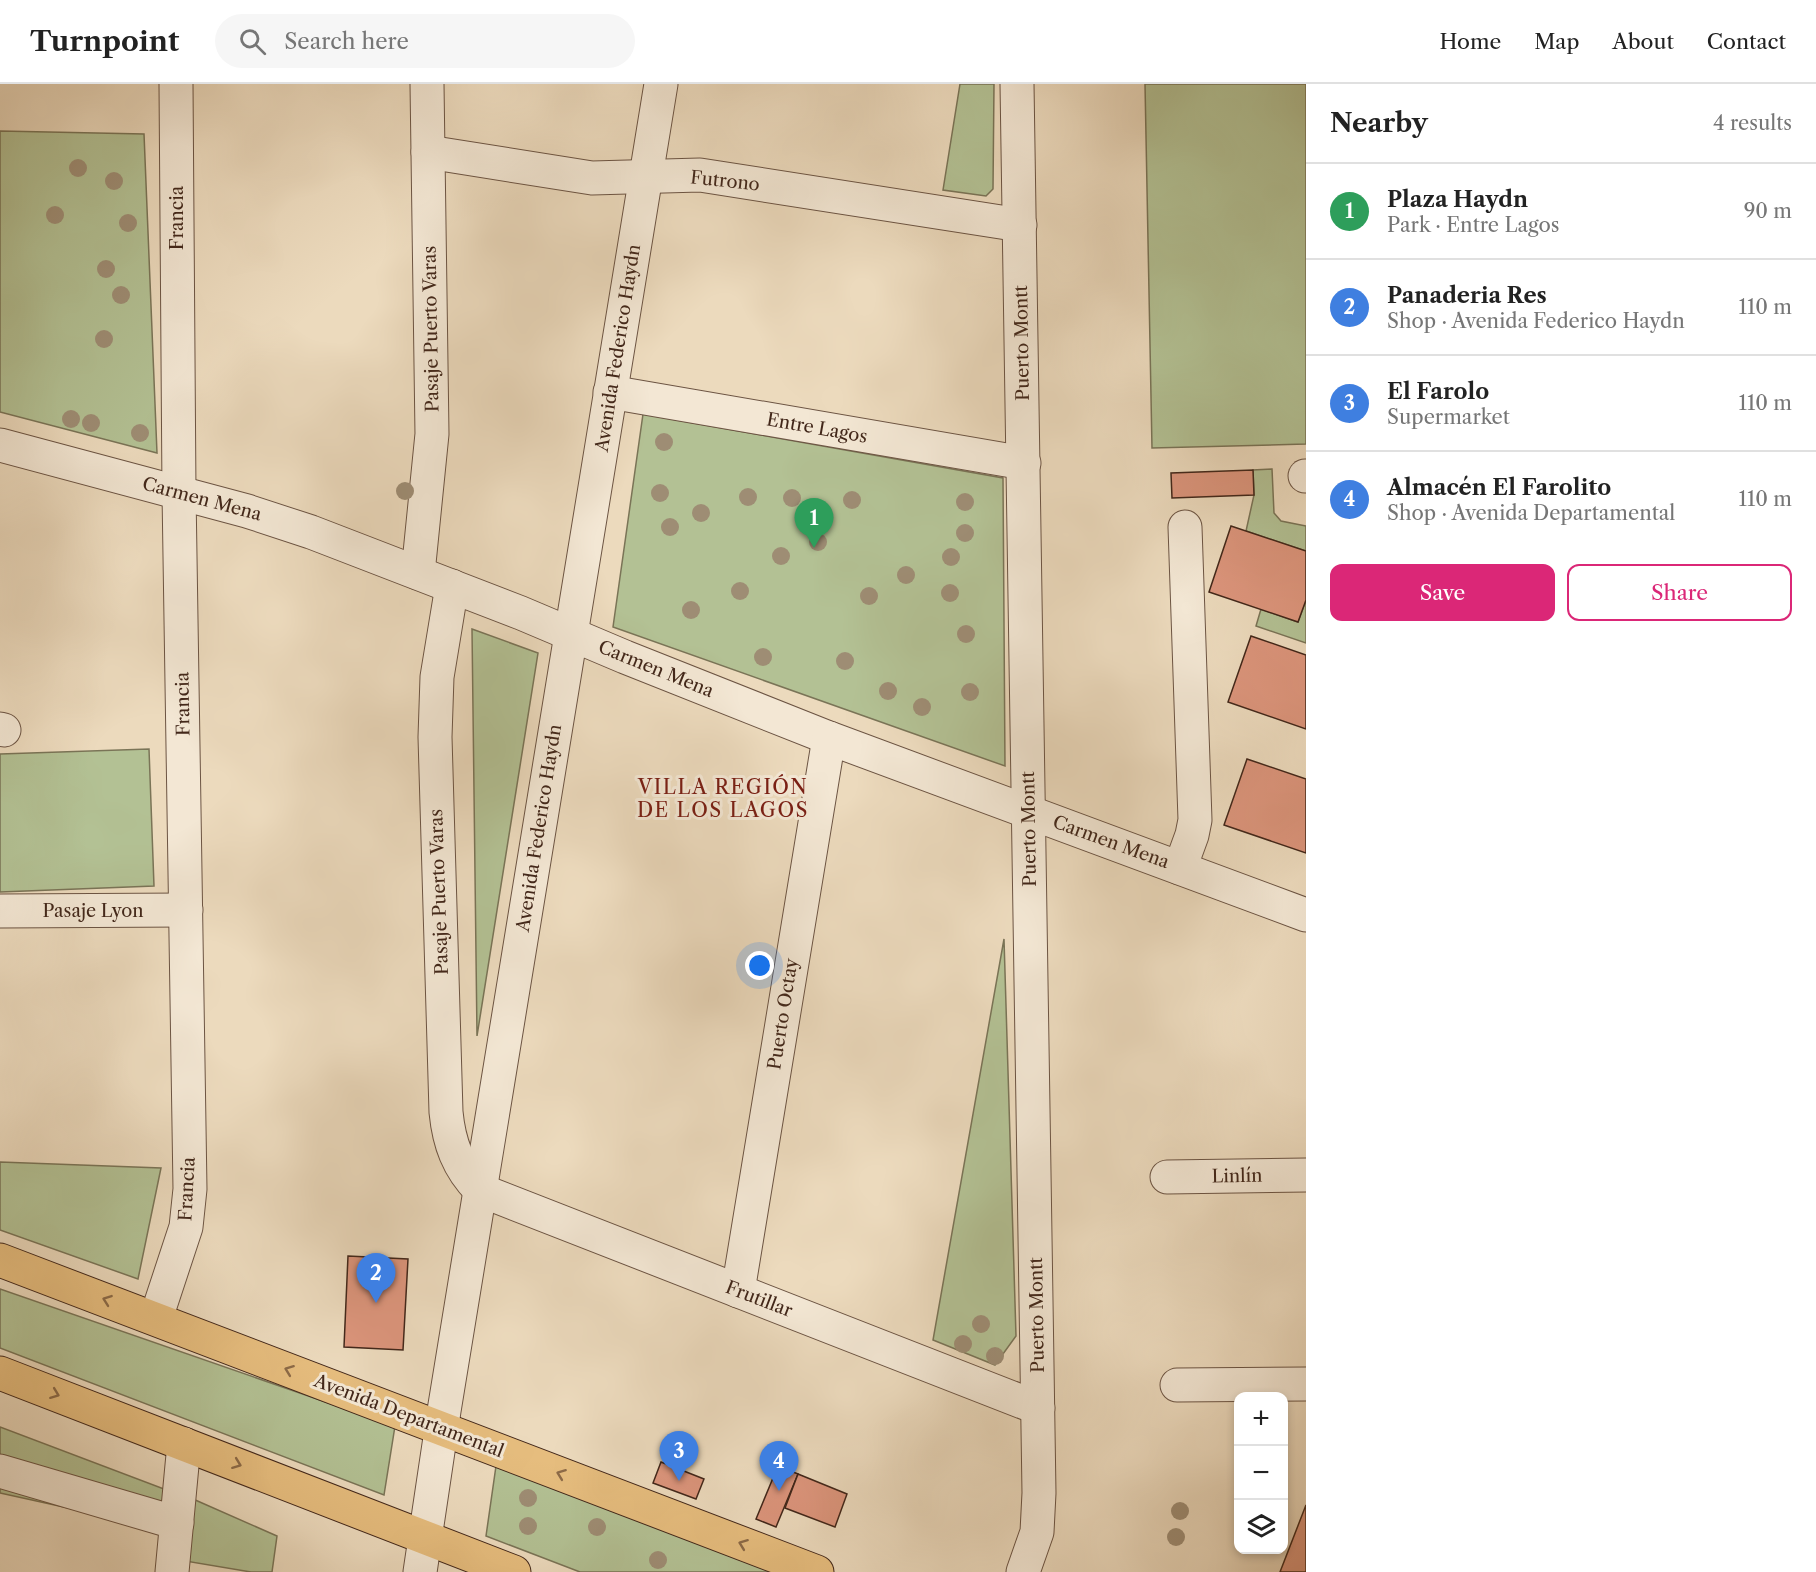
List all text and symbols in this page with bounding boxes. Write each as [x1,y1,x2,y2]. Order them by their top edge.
search box [215,14,635,68]
text: Turnpoint [30,24,179,58]
icon: search [236,25,269,58]
text: Search here [284,28,409,55]
text: Home [1440,29,1501,54]
text: Map [1534,29,1579,54]
text: About [1612,29,1674,54]
text: Contact [1707,29,1786,54]
text: Nearby [1330,107,1428,139]
text: 4 results [1713,111,1792,135]
street label: Futrono [689,166,761,196]
street label: Francia [166,185,188,250]
text: Plaza Haydn [1387,186,1528,213]
text: 1 [1345,199,1354,223]
text: 90 m [1744,199,1792,223]
text: Park · Entre Lagos [1387,213,1559,237]
street label: Avenida Federico Haydn [591,243,645,454]
street label: Pasaje Puerto Varas [419,246,443,412]
text: Panaderia Res [1387,282,1547,309]
street label: Puerto Montt [1010,284,1034,401]
text: 2 [1344,295,1355,319]
text: 110 m [1739,295,1792,319]
text: Shop · Avenida Federico Haydn [1387,309,1685,333]
text: El Farolo [1387,378,1489,405]
text: 3 [1344,391,1355,415]
text: 110 m [1739,391,1792,415]
text: Supermarket [1387,405,1510,429]
street label: Entre Lagos [765,408,869,448]
street label: Carmen Mena [140,473,264,526]
text: Almacén El Farolito [1387,474,1611,501]
text: 4 [1344,487,1355,511]
text: 110 m [1739,487,1792,511]
pin: 1 [794,498,834,548]
text: Shop · Avenida Departamental [1387,501,1675,525]
button: Save [1330,564,1555,621]
button: Share [1567,564,1792,621]
street label: Carmen Mena [595,636,717,702]
street label: Francia [171,671,195,736]
street label: Avenida Federico Haydn [512,723,566,934]
street label: Puerto Montt [1017,770,1041,887]
district label: VILLA REGIÓN DE LOS LAGOS [637,774,809,822]
street label: Pasaje Puerto Varas [425,809,453,975]
street label: Carmen Mena [1050,811,1173,873]
street label: Pasaje Lyon [42,900,144,922]
your location [745,951,774,980]
street label: Puerto Octay [763,956,803,1071]
street label: Francia [174,1156,200,1222]
street label: Linlín [1211,1165,1263,1187]
pin: 2 [356,1254,395,1303]
street label: Puerto Montt [1025,1256,1049,1373]
street label: Frutillar [722,1276,796,1322]
one-way arrow [102,1295,113,1307]
one-way arrow [284,1365,295,1377]
street label: Avenida Departamental [310,1369,507,1462]
one-way arrow [48,1387,59,1399]
map controls [1234,1392,1288,1554]
button: + [1234,1392,1288,1446]
pin: 3 [660,1432,698,1481]
pin: 4 [760,1442,798,1491]
button: − [1234,1446,1288,1500]
one-way arrow [230,1457,241,1469]
one-way arrow [556,1469,567,1482]
button: layers [1234,1500,1288,1554]
one-way arrow [738,1538,749,1551]

